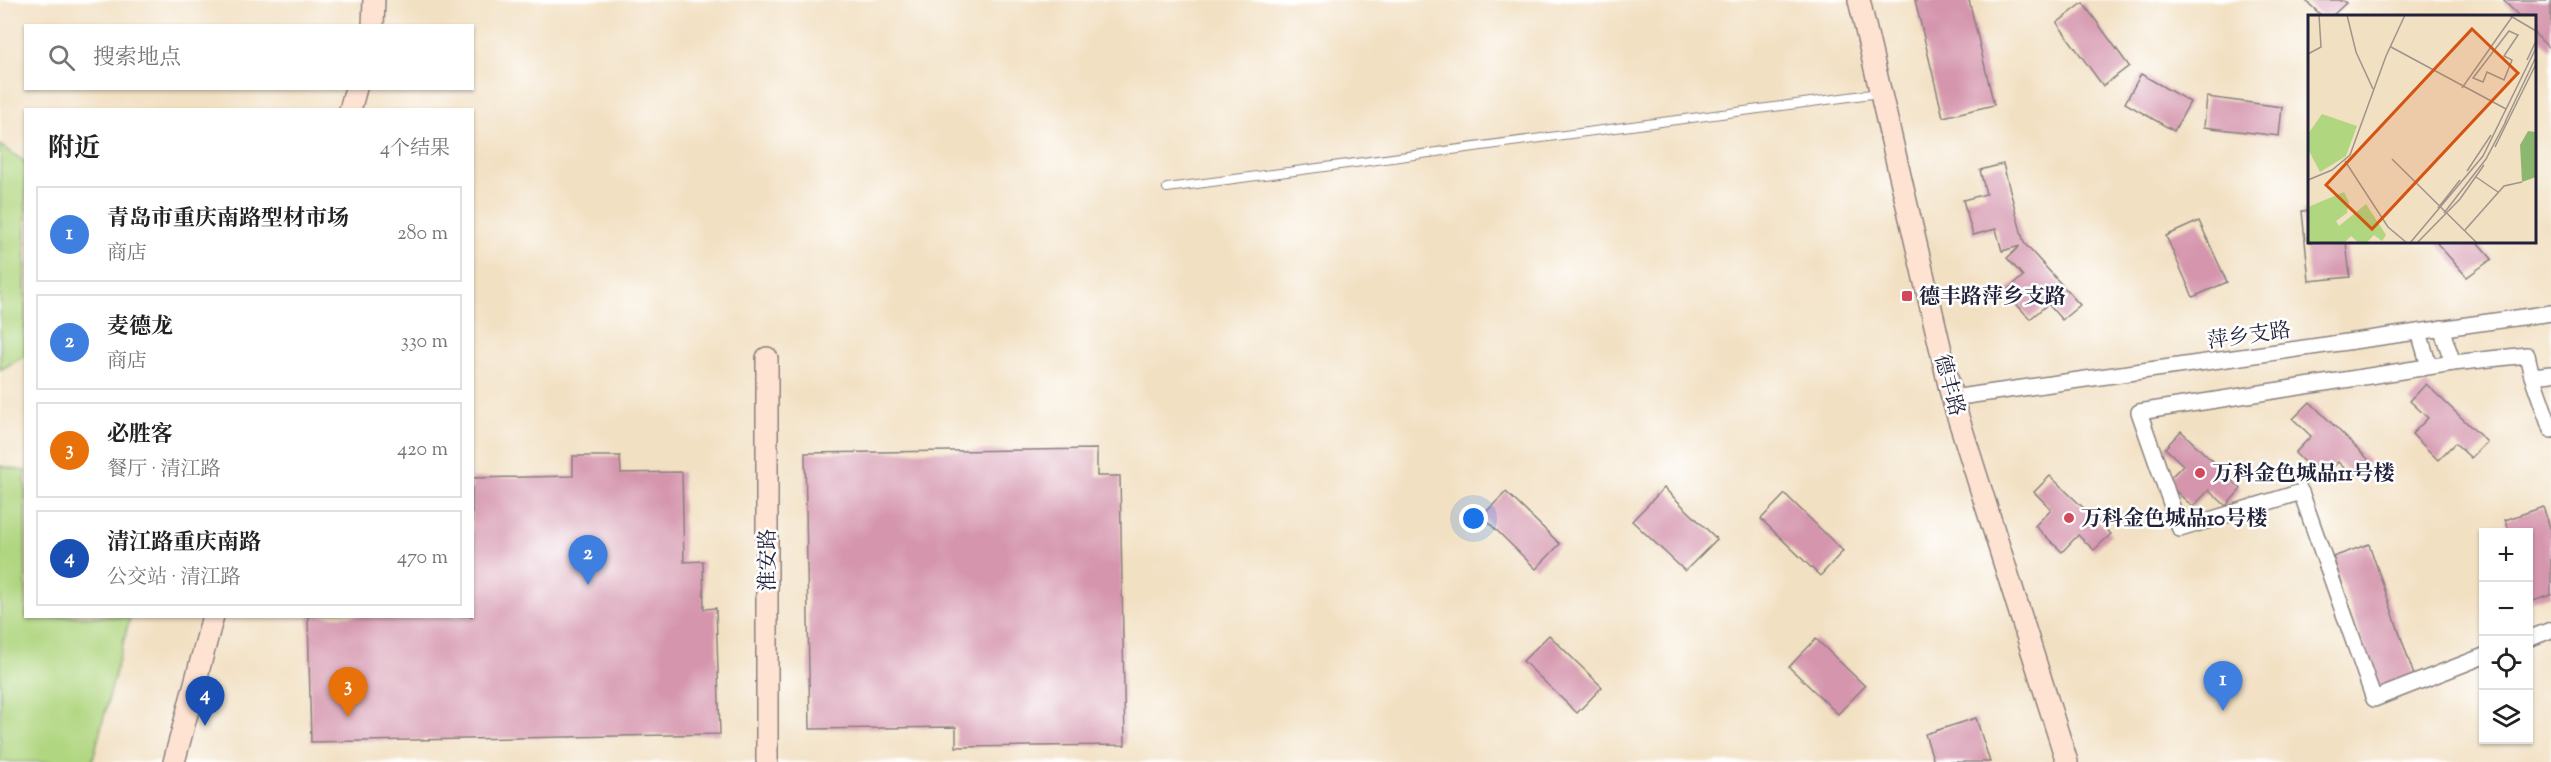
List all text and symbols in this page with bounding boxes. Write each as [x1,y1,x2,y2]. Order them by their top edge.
inset map [2308,15,2536,243]
search box [24,24,474,90]
icon: search [45,41,78,74]
text: 搜索地点 [93,43,181,75]
text: 附近 [48,131,100,168]
text: 4个结果 [380,135,450,164]
text: 青岛市重庆南路型材市场 [107,204,349,236]
text: 1 [66,220,73,249]
text: 280 m [397,220,448,249]
text: 商店 [107,240,147,269]
place label: 德丰路萍乡支路 [1919,283,2066,313]
marker: 德丰路萍乡支路 [1900,289,1914,303]
text: 麦德龙 [107,312,173,344]
street label: 萍乡支路 [2206,316,2293,358]
text: 2 [65,328,74,357]
text: 330 m [401,328,448,357]
text: 商店 [107,348,147,377]
street label: 德丰路 [1925,351,1971,420]
text: 必胜客 [107,420,173,452]
text: 3 [65,436,74,465]
text: 420 m [397,436,448,465]
text: 餐厅 · 清江路 [107,456,221,485]
place label: 万科金色城品11号楼 [2212,460,2394,490]
marker: 万科金色城品11号楼 [2193,466,2207,480]
your location [1459,504,1488,533]
place label: 万科金色城品10号楼 [2081,505,2267,535]
marker: 万科金色城品10号楼 [2062,511,2076,525]
text: 清江路重庆南路 [107,528,261,560]
map controls [2479,528,2533,744]
button: + [2479,528,2533,582]
street label: 淮安路 [754,529,784,592]
pin: 2 [568,536,608,585]
text: 4 [64,544,75,573]
text: 470 m [397,544,448,573]
text: 公交站 · 清江路 [107,564,241,593]
button: − [2479,582,2533,636]
button: locate [2479,636,2533,690]
pin: 1 [2204,662,2242,711]
pin: 3 [328,668,368,717]
pin: 4 [186,676,224,726]
button: layers [2479,690,2533,744]

